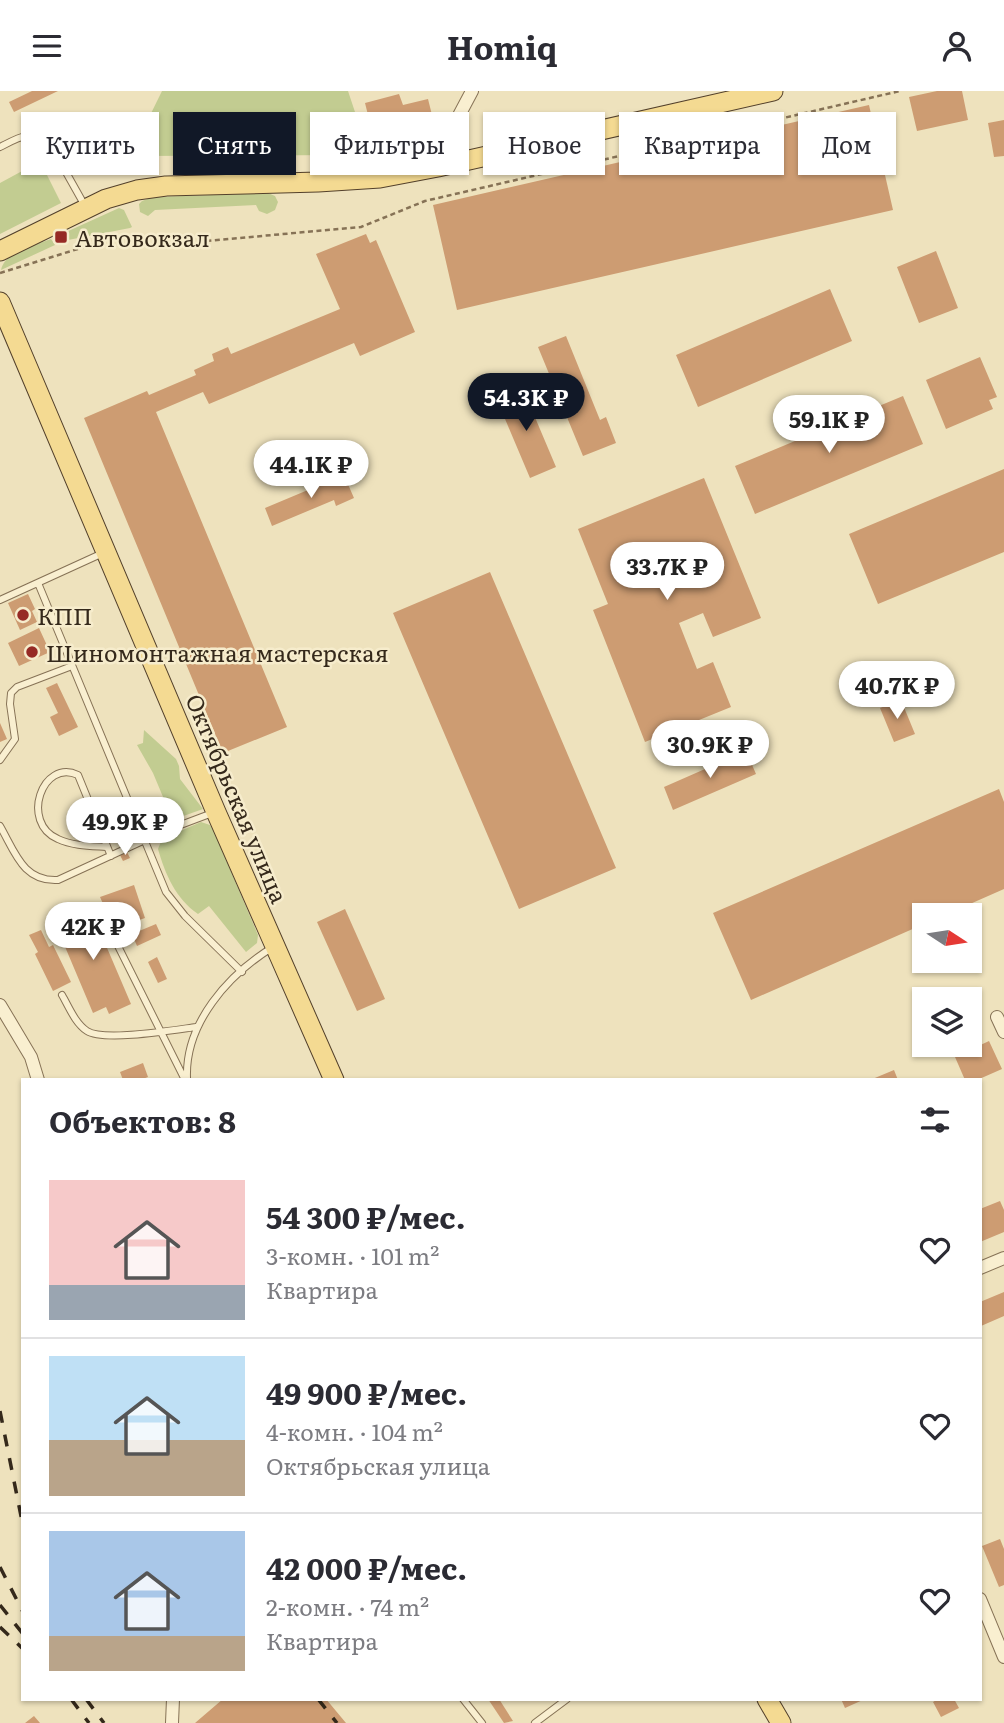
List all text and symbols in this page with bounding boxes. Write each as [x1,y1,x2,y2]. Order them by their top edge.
text: Homiq [447,22,557,70]
icon: menu [28,27,66,65]
icon: person [938,27,976,65]
chip: Купить [21,112,159,175]
chip: Снять [173,112,296,175]
chip: Фильтры [310,112,469,175]
chip: Новое [483,112,605,175]
chip: Квартира [619,112,784,175]
chip: Дом [798,112,896,175]
place label: Автовокзал [75,220,210,254]
marker: Автовокзал [53,229,69,245]
pin: 54.3K ₽ [461,373,591,433]
text: 54.3K ₽ [484,379,568,413]
pin: 59.1K ₽ [764,395,894,455]
text: 59.1K ₽ [789,401,869,435]
pin: 44.1K ₽ [246,441,376,500]
text: 44.1K ₽ [270,446,352,480]
pin: 33.7K ₽ [602,543,732,602]
text: 33.7K ₽ [626,548,708,582]
place label: КПП [37,598,92,632]
marker: КПП [15,607,31,623]
place label: Шиномонтажная мастерская [46,635,389,669]
marker: Шиномонтажная мастерская [24,644,40,660]
pin: 40.7K ₽ [832,661,962,721]
text: 40.7K ₽ [855,667,939,701]
street label: Октябрьская улица [179,688,298,908]
pin: 30.9K ₽ [645,721,775,780]
text: 30.9K ₽ [667,726,753,760]
pin: 49.9K ₽ [60,797,190,857]
text: 49.9K ₽ [82,803,168,837]
pin: 42K ₽ [44,903,142,962]
north arrow [912,903,982,973]
map controls [912,903,982,1057]
text: 42K ₽ [61,908,125,942]
button: layers [912,987,982,1057]
text: Объектов: 8 [49,1098,236,1142]
icon: filters [916,1101,954,1139]
text: 54 300 ₽/мес. [266,1194,466,1238]
icon: home [105,1208,189,1292]
icon: heart [916,1231,954,1269]
text: 3-комн. · 101 m² [266,1238,439,1272]
text: Квартира [266,1272,378,1306]
text: 49 900 ₽/мес. [266,1370,467,1414]
icon: home [105,1384,189,1468]
icon: heart [916,1407,954,1445]
text: 4-комн. · 104 m² [266,1414,443,1448]
text: Октябрьская улица [266,1448,490,1482]
text: 42 000 ₽/мес. [266,1545,467,1589]
icon: home [105,1559,189,1643]
icon: heart [916,1582,954,1620]
text: 2-комн. · 74 m² [266,1589,429,1623]
text: Квартира [266,1623,378,1657]

